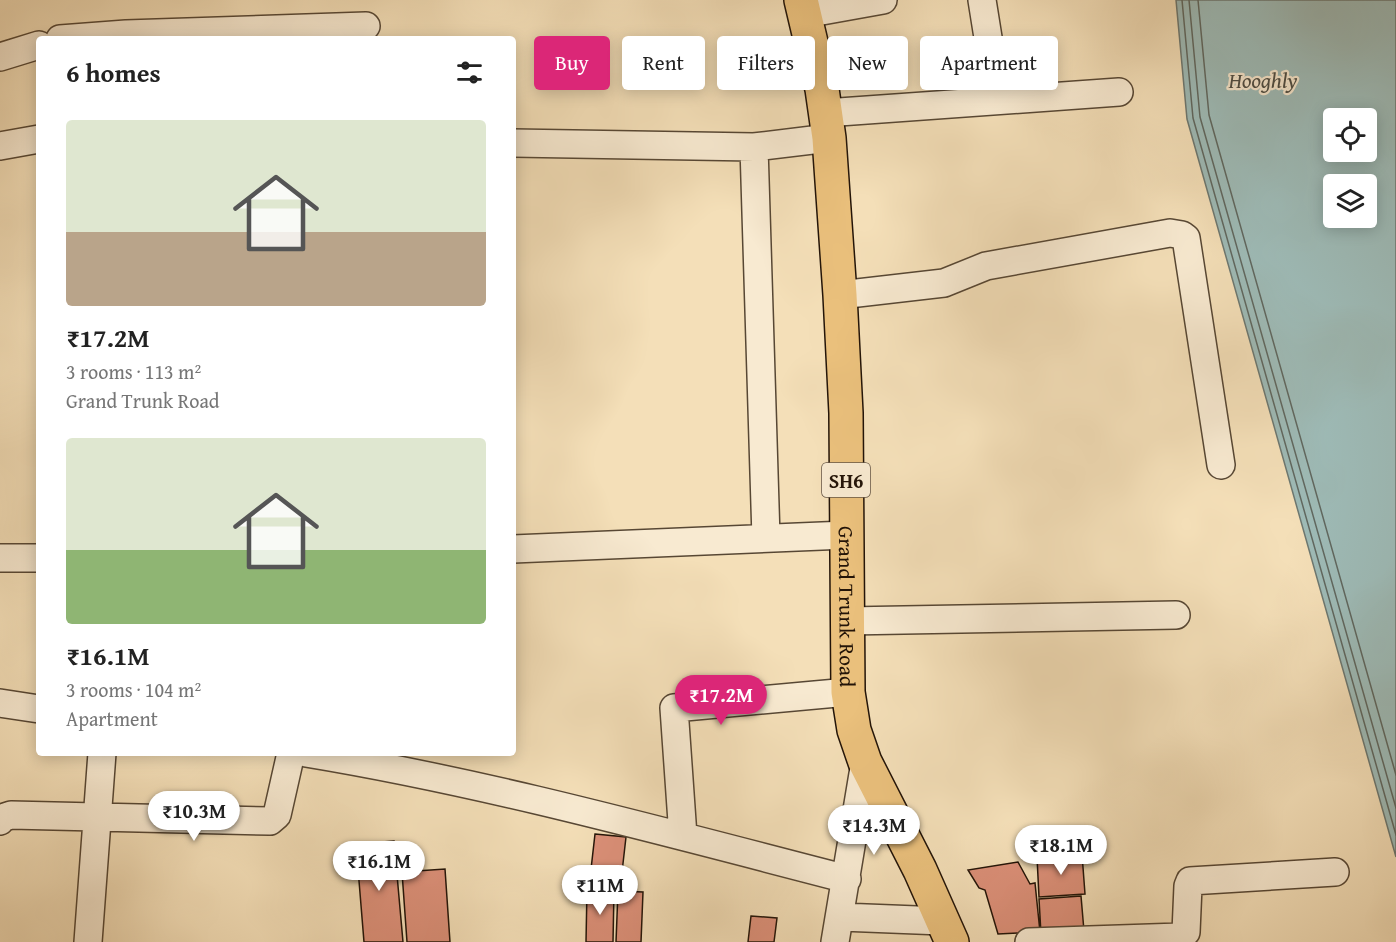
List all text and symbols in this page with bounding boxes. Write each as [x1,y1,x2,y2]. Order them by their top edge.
chip: Buy [534,36,610,90]
chip: Rent [622,36,705,90]
chip: Filters [717,36,815,90]
chip: New [827,36,908,90]
chip: Apartment [920,36,1058,90]
text: 6 homes [66,53,161,92]
icon: filters [453,56,486,89]
water label: Hooghly [1227,64,1298,96]
map controls [1323,108,1377,228]
button: locate [1323,108,1377,162]
icon: home [222,159,330,267]
button: layers [1323,174,1377,228]
text: ₹17.2M [66,318,150,357]
text: 3 rooms · 113 m² [66,357,201,386]
text: Grand Trunk Road [66,386,220,415]
road number: SH6 [822,463,870,497]
icon: home [222,477,330,585]
street label: Grand Trunk Road [831,526,863,688]
text: ₹16.1M [66,636,150,675]
text: 3 rooms · 104 m² [66,675,201,704]
pin: ₹17.2M [672,675,770,726]
text: ₹17.2M [689,680,753,709]
text: Apartment [66,704,158,733]
pin: ₹10.3M [145,791,243,842]
text: ₹10.3M [162,796,226,825]
pin: ₹14.3M [825,805,923,856]
text: ₹14.3M [842,810,906,839]
pin: ₹18.1M [1012,825,1110,876]
text: ₹18.1M [1029,830,1093,859]
pin: ₹16.1M [330,841,428,892]
text: ₹16.1M [347,846,411,875]
pin: ₹11M [564,865,636,916]
text: ₹11M [576,870,624,899]

